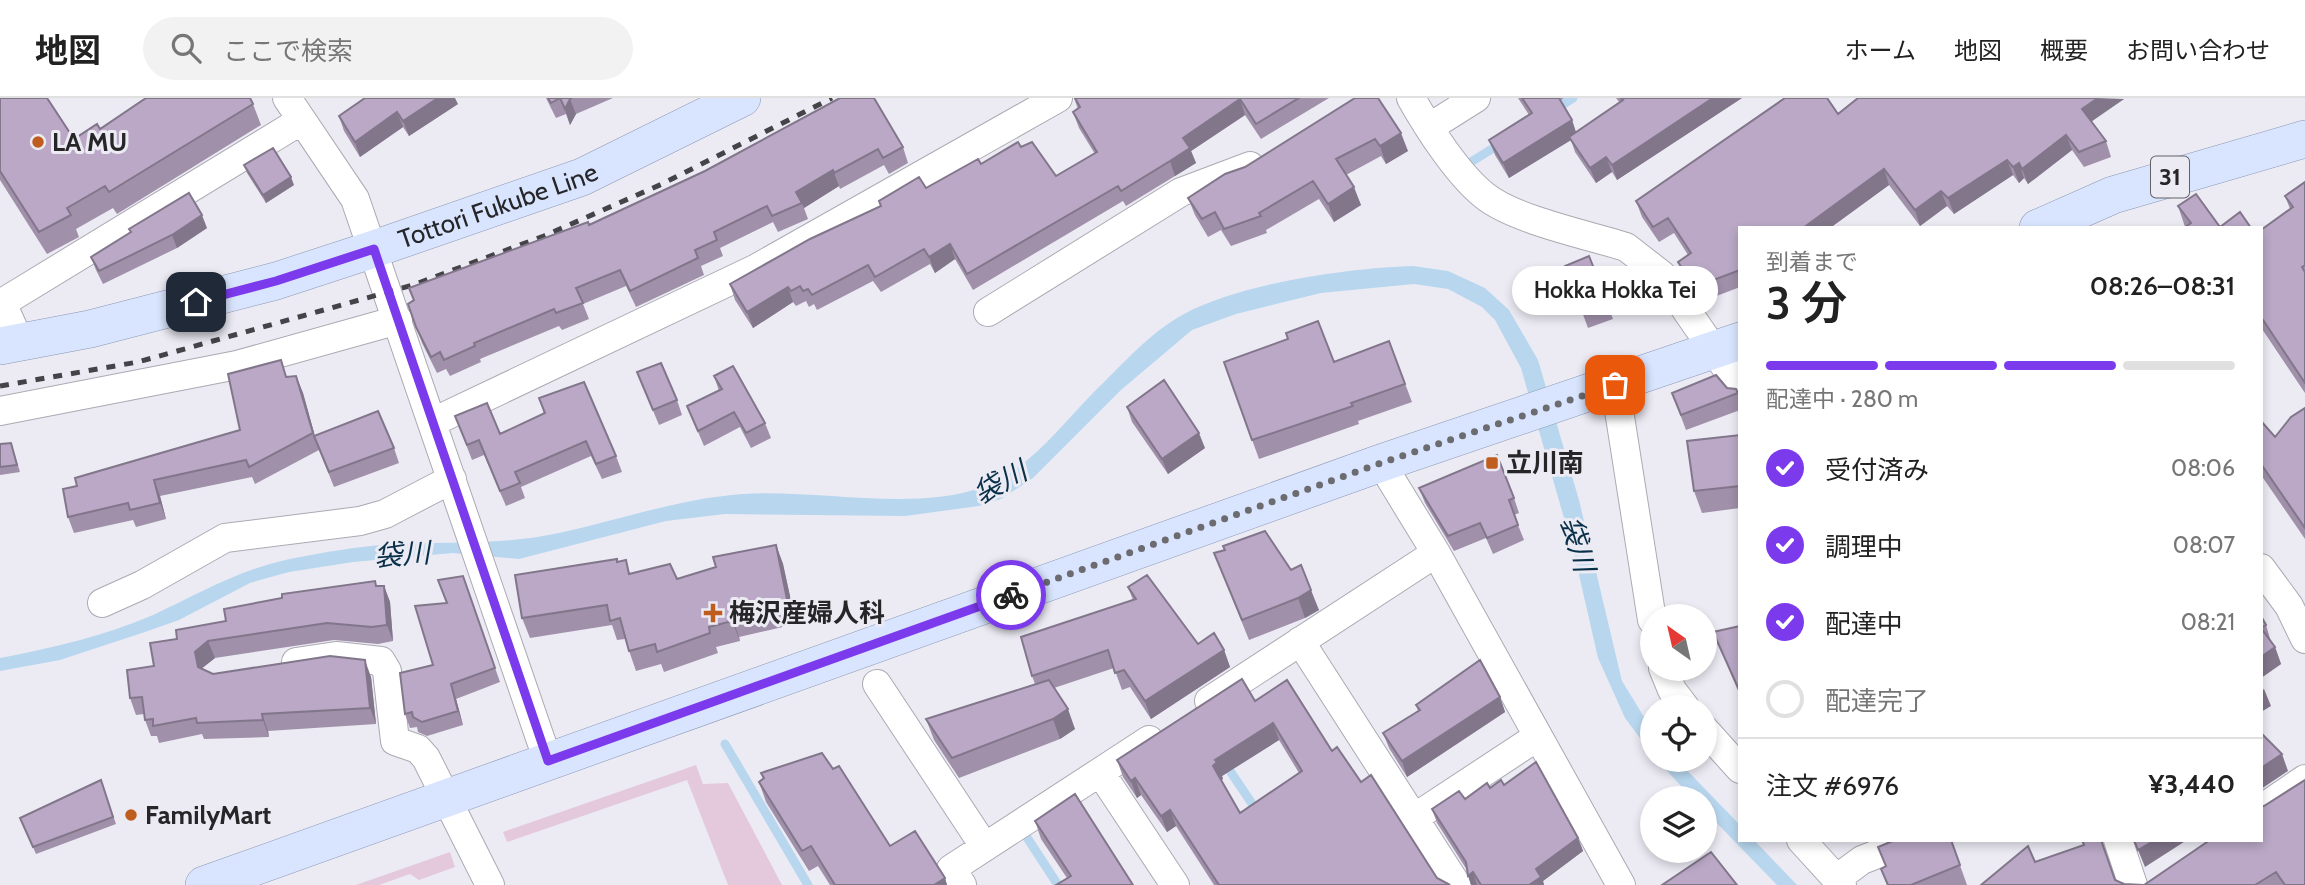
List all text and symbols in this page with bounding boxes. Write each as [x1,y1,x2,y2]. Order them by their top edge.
search box [143,17,633,80]
icon: search [167,29,205,67]
text: 地図 [35,30,101,70]
text: ここで検索 [223,35,353,67]
text: ホーム [1845,36,1916,65]
text: 地図 [1954,36,2002,65]
text: 概要 [2040,36,2088,65]
text: お問い合わせ [2126,36,2270,65]
place label: LA MU [52,126,127,158]
marker: LA MU [30,134,46,150]
street label: Tottori Fukube Line [394,156,603,255]
road number: 31 [2151,156,2189,198]
text: 到着まで [1766,248,1858,276]
callout: Hokka Hokka Tei [1512,266,1718,315]
text: 08:26–08:31 [2090,270,2235,302]
pin [166,272,226,332]
text: 3 分 [1766,275,1847,331]
text: Hokka Hokka Tei [1534,276,1696,304]
icon: home [177,283,215,321]
pin [1585,355,1645,415]
icon: bag [1596,366,1634,404]
text: 配達中 · 280 m [1766,385,1918,413]
place label: 立川南 [1506,447,1584,479]
icon: check [1766,449,1804,487]
water label: 袋川 [967,452,1035,510]
text: 受付済み [1825,454,1929,486]
text: 08:06 [2171,454,2235,482]
marker: 立川南 [1484,455,1500,471]
water label: 袋川 [1554,512,1603,578]
icon: check [1766,526,1804,564]
text: 調理中 [1825,531,1903,563]
text: 08:07 [2173,531,2235,559]
water label: 袋川 [373,535,434,573]
courier [976,560,1046,630]
icon: bike [992,576,1030,614]
place label: 梅沢産婦人科 [729,597,885,629]
marker: 梅沢産婦人科 [703,603,723,623]
icon: check [1766,603,1804,641]
north arrow [1640,604,1717,681]
map controls [1640,604,1717,863]
text: 配達中 [1825,608,1903,640]
text: 08:21 [2181,608,2235,636]
text: 配達完了 [1825,685,1929,717]
button: locate [1640,695,1717,772]
text: ¥3,440 [2149,768,2235,800]
text: 注文 #6976 [1766,770,1899,802]
button: layers [1640,786,1717,863]
place label: FamilyMart [145,799,271,831]
marker: FamilyMart [123,807,139,823]

